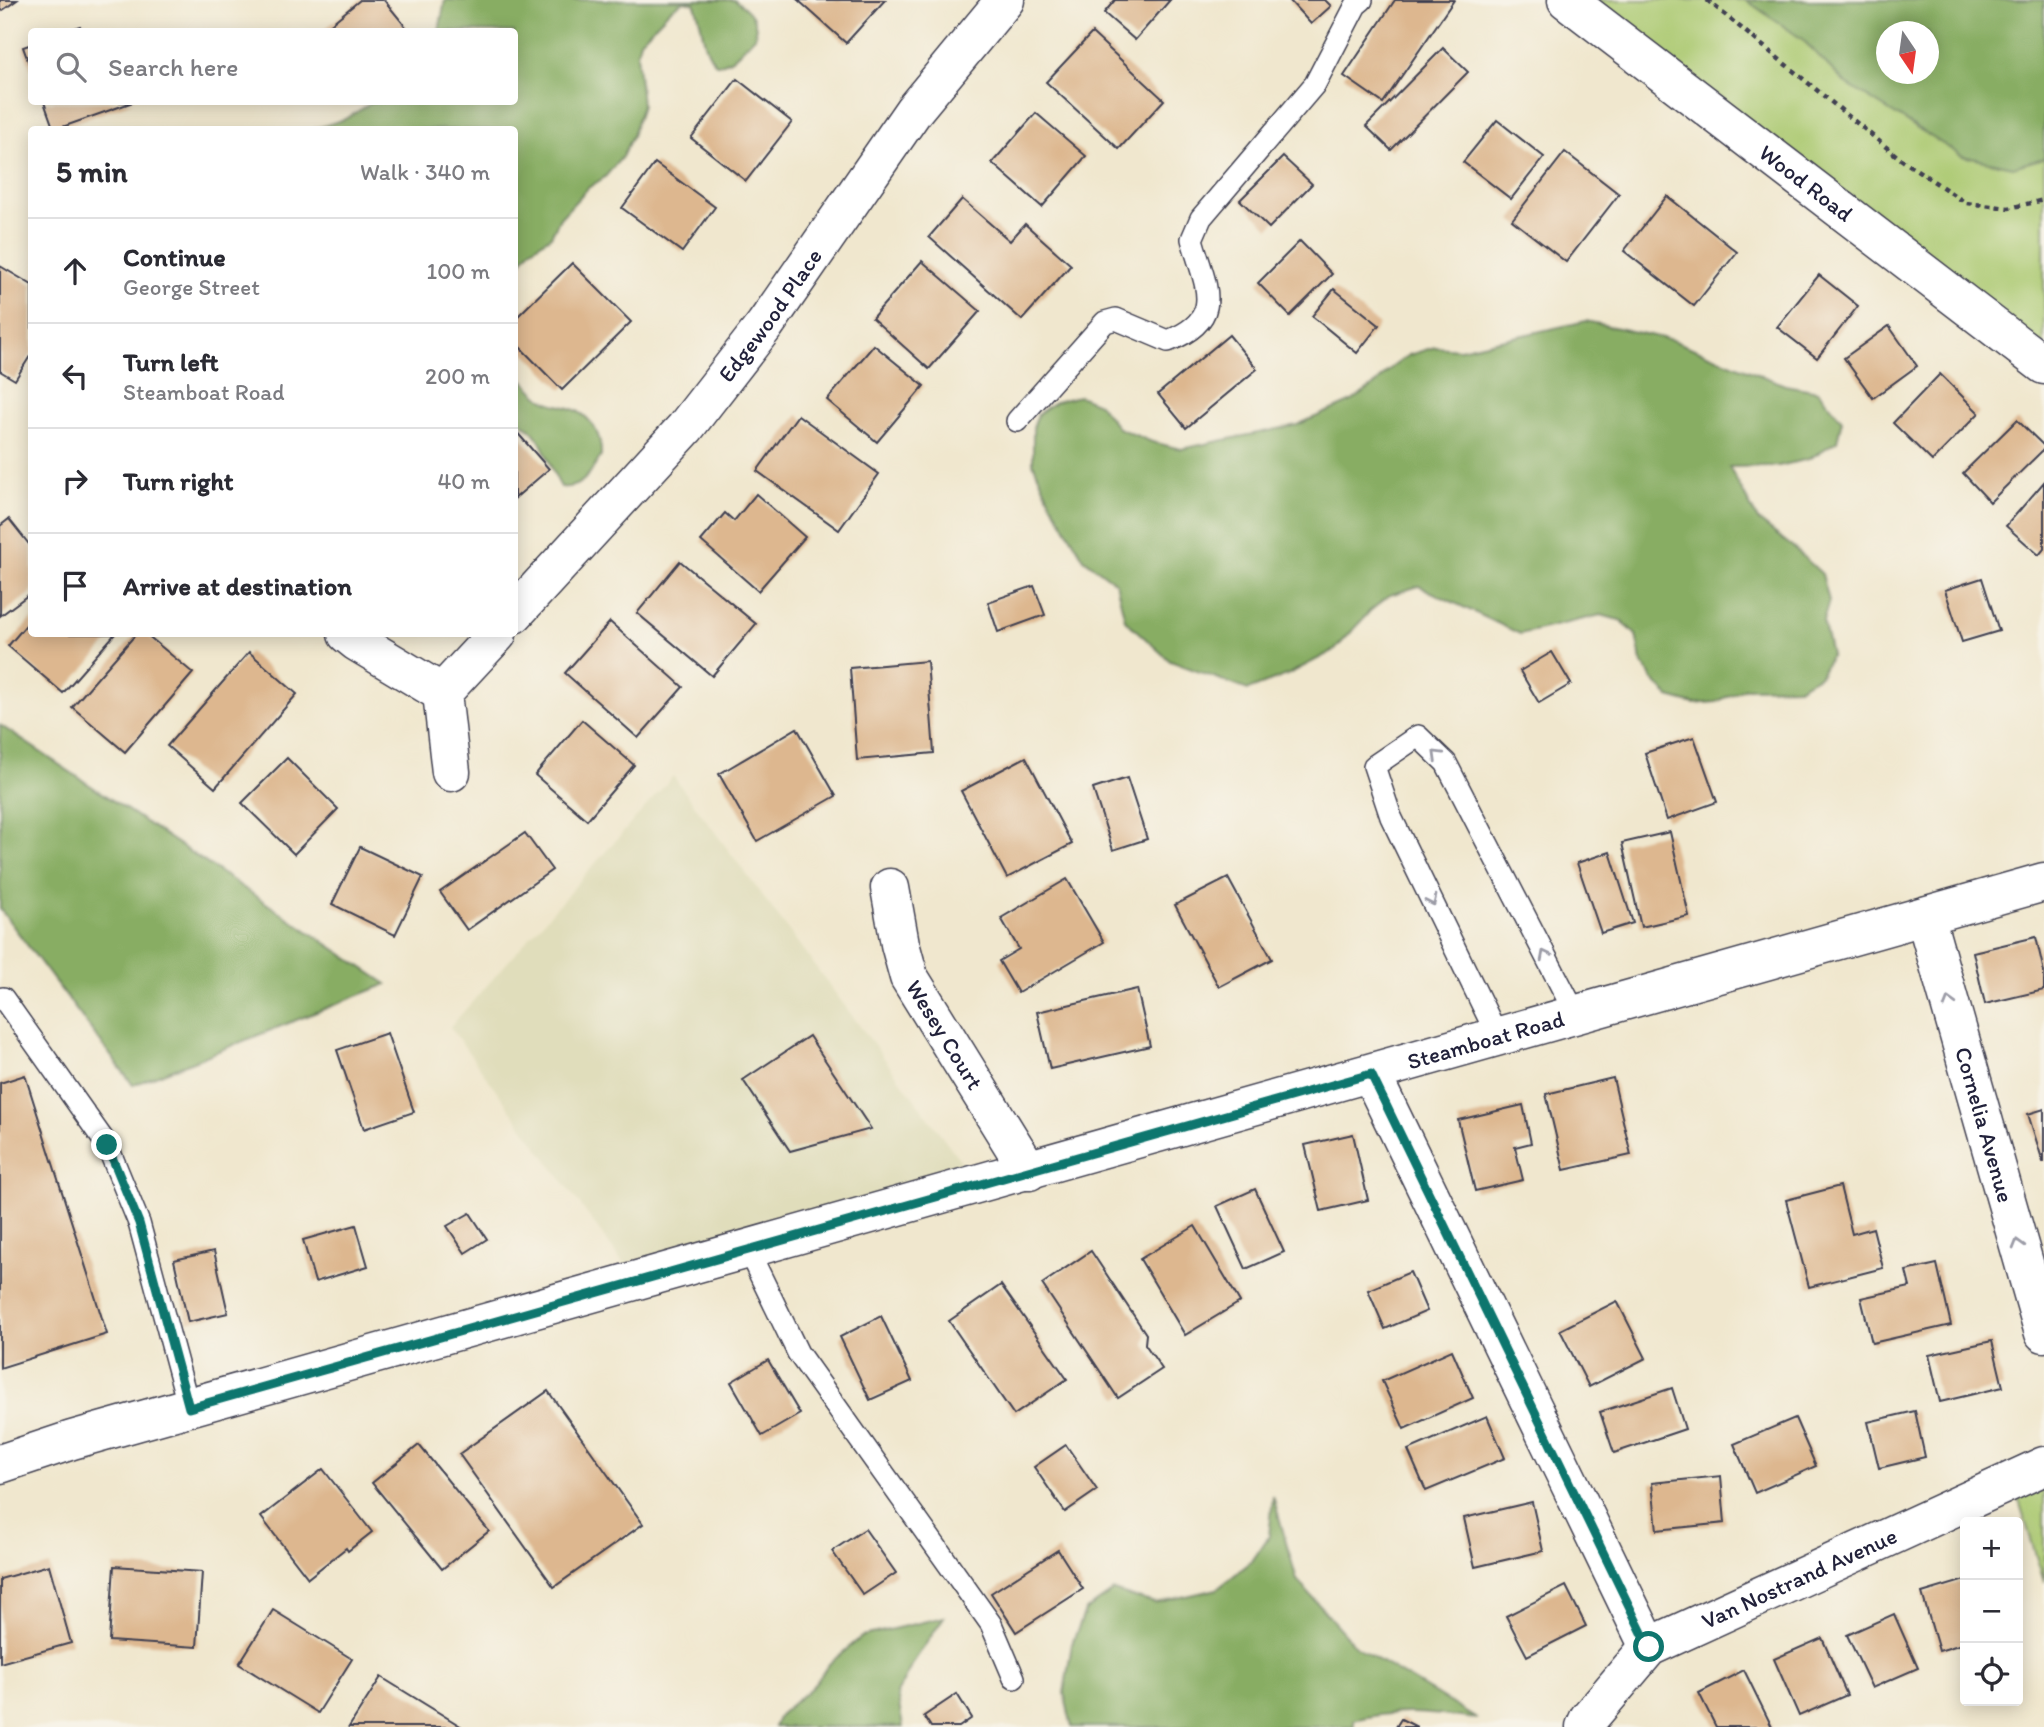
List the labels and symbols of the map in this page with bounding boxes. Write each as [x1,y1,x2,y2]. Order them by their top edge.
north arrow [1876,21,1939,84]
street label: Wood Road [1754,138,1858,228]
street label: Edgewood Place [712,243,828,388]
one-way arrow [1432,750,1445,763]
one-way arrow [1424,894,1438,906]
one-way arrow [1539,950,1553,962]
street label: Wesey Court [900,975,989,1095]
one-way arrow [1943,996,1958,1008]
street label: Steamboat Road [1404,1005,1567,1075]
street label: Cornelia Avenue [1949,1044,2020,1206]
route end [91,1129,122,1160]
one-way arrow [2012,1239,2027,1251]
street label: Van Nostrand Avenue [1697,1521,1901,1635]
route start [1633,1631,1664,1662]

